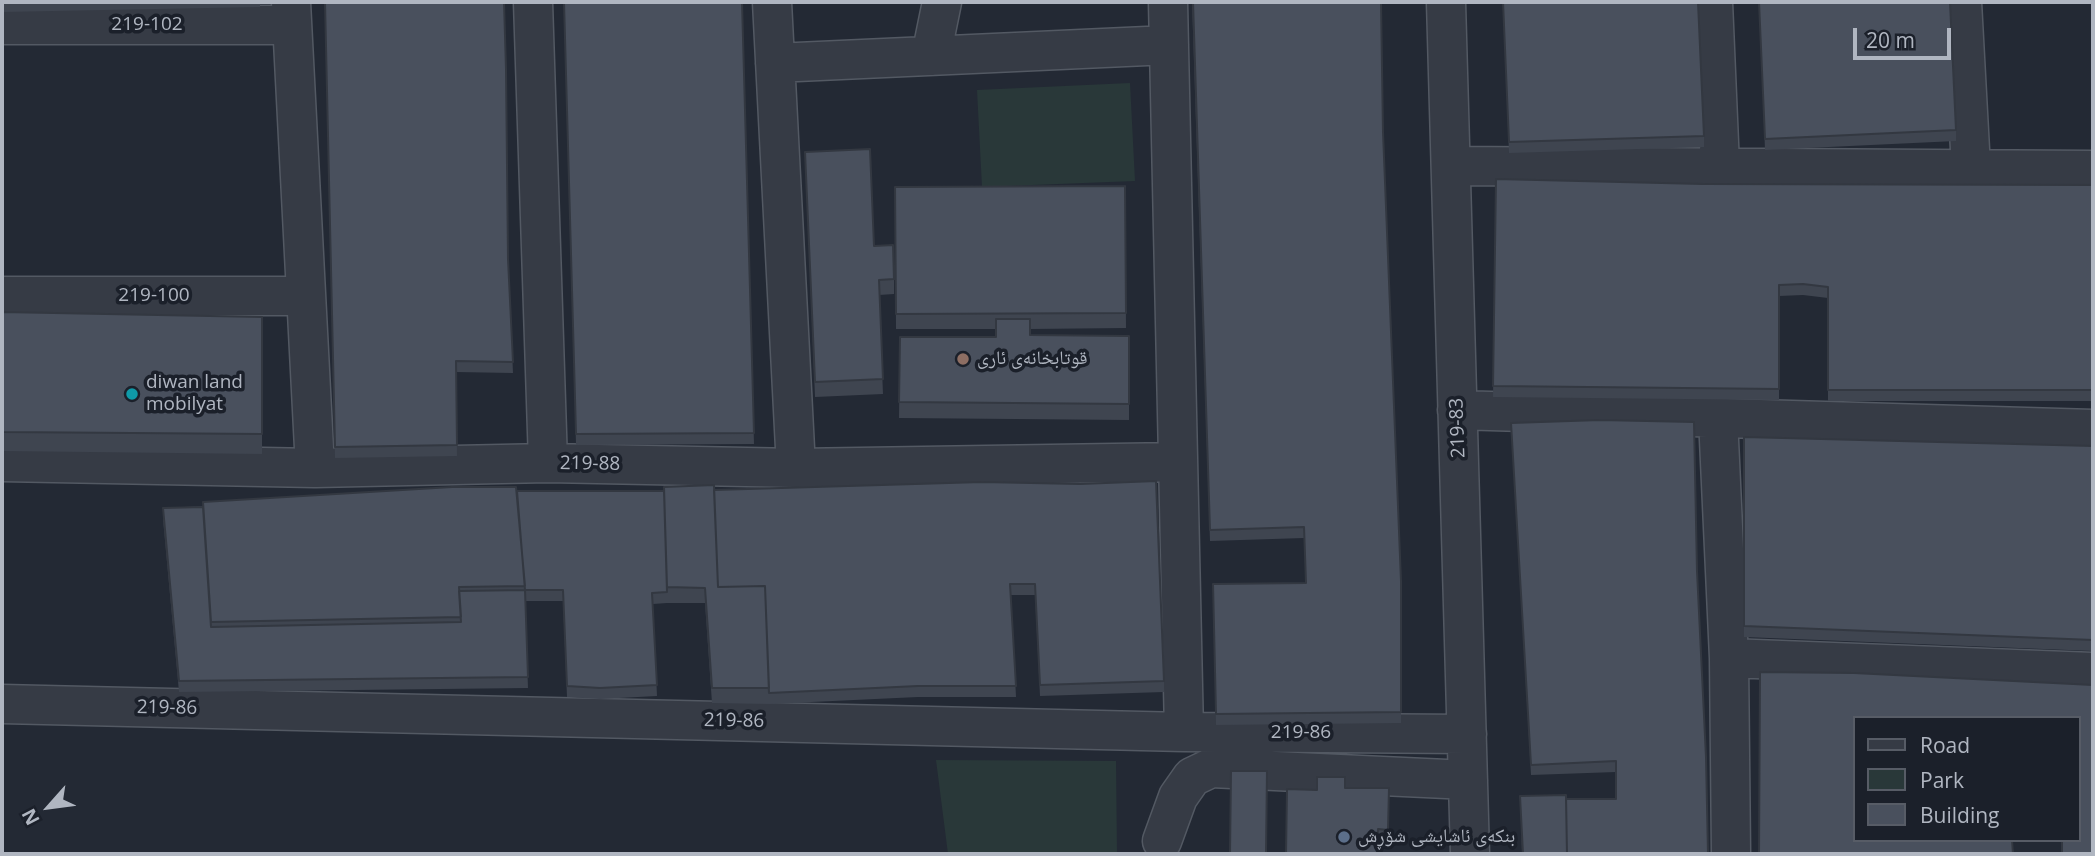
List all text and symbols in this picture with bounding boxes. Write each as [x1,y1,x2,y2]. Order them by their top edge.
street label: 219-102 [111,14,183,36]
scale bar [1857,14,1955,58]
text: 20 m [1866,26,1915,54]
street label: 219-100 [118,285,190,307]
place label: قوتابخانەی ئاری [977,348,1087,370]
marker: قوتابخانەی ئاری [955,351,971,367]
place label: diwan land mobilyat [146,372,243,416]
marker: diwan land mobilyat [124,386,140,402]
street label: 219-83 [1446,397,1470,459]
street label: 219-88 [560,452,620,476]
street label: 219-86 [137,696,197,720]
street label: 219-86 [704,709,764,733]
legend [1854,716,2081,842]
street label: 219-86 [1271,722,1331,744]
text: Road [1920,731,1970,759]
text: Park [1920,766,1964,794]
north arrow [14,772,84,842]
text: Building [1920,801,1999,829]
text: N [15,804,46,830]
place label: بنکەی ئاشایشی شۆڕش [1358,826,1515,848]
marker: بنکەی ئاشایشی شۆڕش [1336,829,1352,845]

